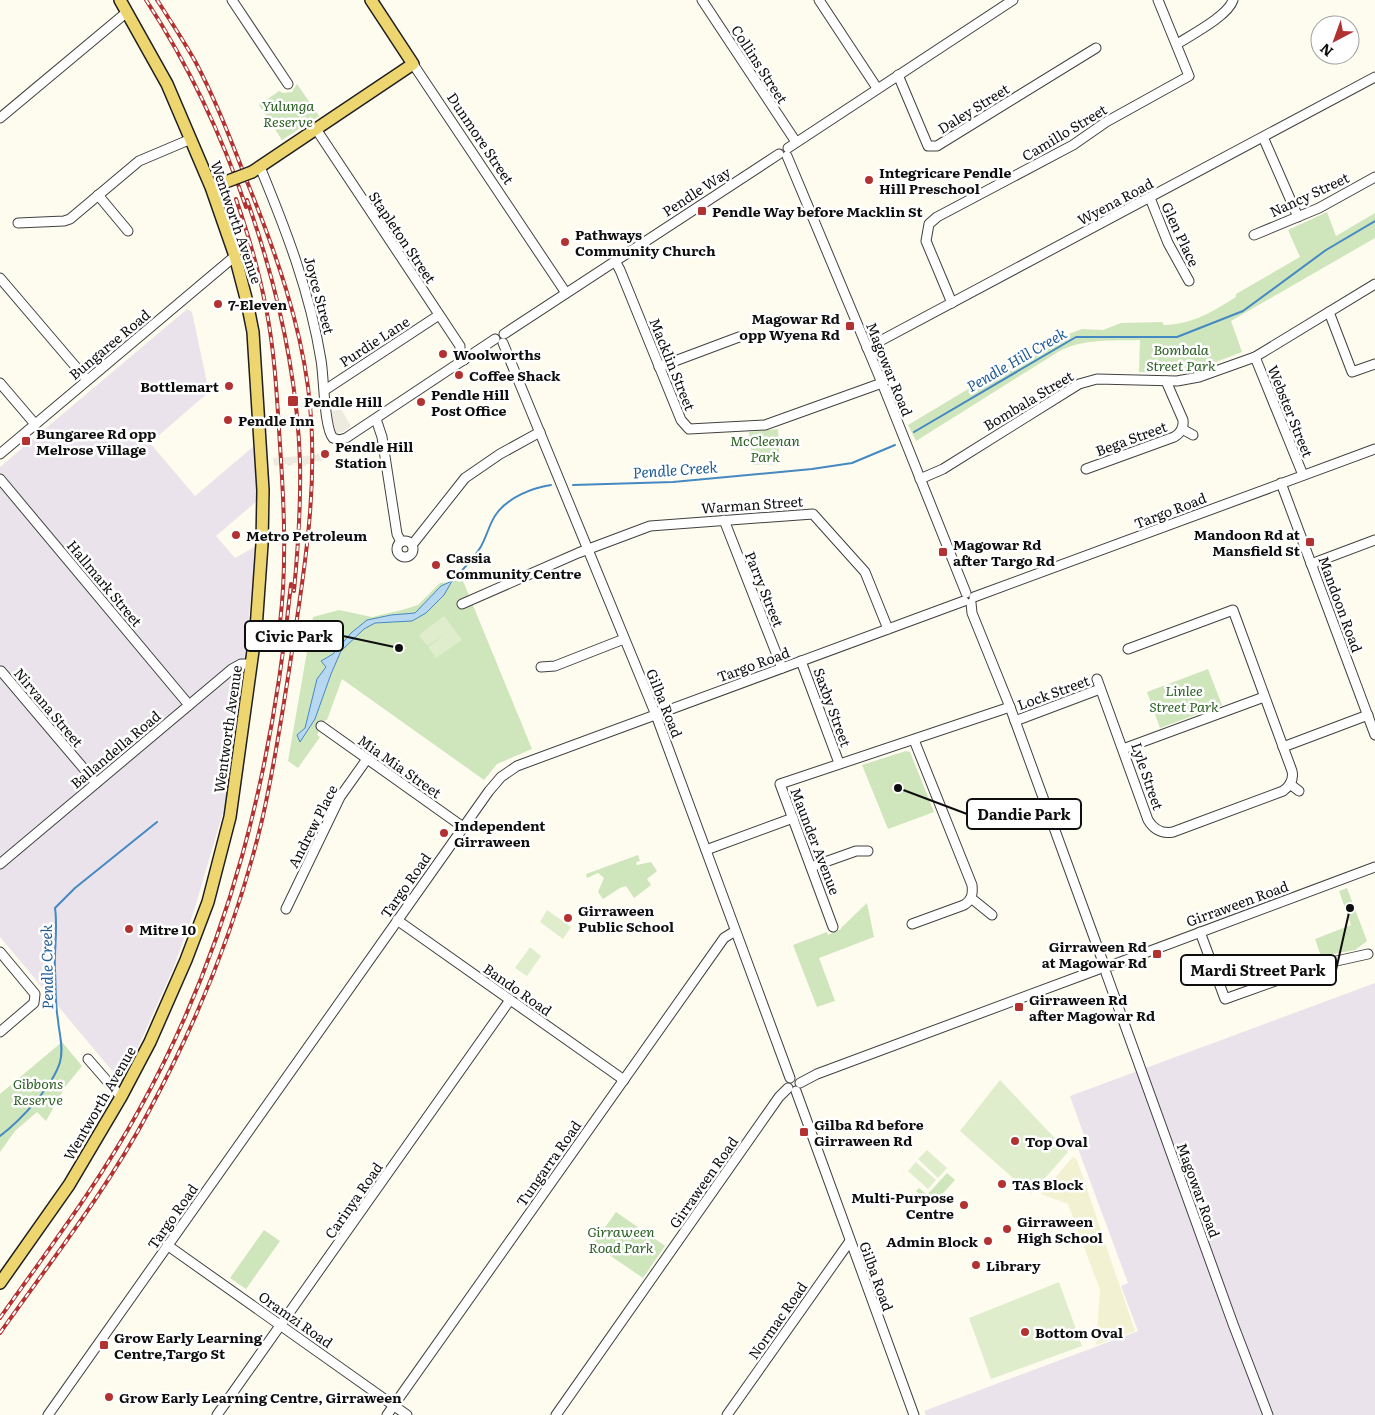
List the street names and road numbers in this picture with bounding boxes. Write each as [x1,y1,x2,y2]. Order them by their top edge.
street label: Collins Street [727,21,793,108]
street label: Daley Street [933,78,1013,138]
street label: Dunmore Street [443,88,519,188]
street label: Camillo Street [1018,99,1110,165]
street label: Wentworth Avenue [207,158,267,286]
street label: Pendle Way [658,161,735,221]
street label: Nancy Street [1266,167,1352,221]
street label: Wyena Road [1074,172,1157,229]
street label: Stapleton Street [365,187,441,287]
street label: Glen Place [1157,198,1205,270]
street label: Joyce Street [300,254,340,337]
street label: Bungaree Road [64,304,154,384]
street label: Purdie Lane [335,311,413,371]
street label: Macklin Street [645,315,701,414]
street label: Magowar Road [862,319,918,419]
street label: Webster Street [1263,362,1319,460]
street label: Bombala Street [979,365,1077,435]
street label: Bega Street [1093,416,1170,460]
street label: Targo Road [1131,487,1209,533]
street label: Warman Street [700,490,804,518]
street label: Hallmark Street [63,535,147,631]
street label: Parry Street [741,548,789,630]
street label: Mandoon Road [1314,553,1368,655]
street label: Targo Road [714,641,792,686]
street label: Nirvana Street [10,663,88,751]
street label: Wentworth Avenue [208,664,246,794]
street label: Saxby Street [809,665,857,750]
street label: Gilba Road [642,666,688,741]
street label: Lock Street [1014,670,1092,714]
street label: Ballandella Road [66,705,165,793]
street label: Mia Mia Street [354,730,446,802]
street label: Lyle Street [1127,739,1169,813]
street label: Andrew Place [282,781,342,871]
street label: Maunder Avenue [786,785,846,897]
street label: Targo Road [375,848,435,922]
street label: Girraween Road [1183,875,1291,931]
street label: Bando Road [480,958,557,1020]
street label: Wentworth Avenue [58,1042,140,1164]
street label: Tungarra Road [511,1116,585,1210]
street label: Girraween Road [664,1132,742,1232]
street label: Magowar Road [1173,1140,1226,1241]
street label: Carinya Road [319,1157,387,1242]
street label: Targo Road [142,1179,202,1253]
street label: Gilba Road [855,1238,899,1314]
street label: Normac Road [743,1277,811,1363]
street label: Oramzi Road [255,1286,338,1352]

